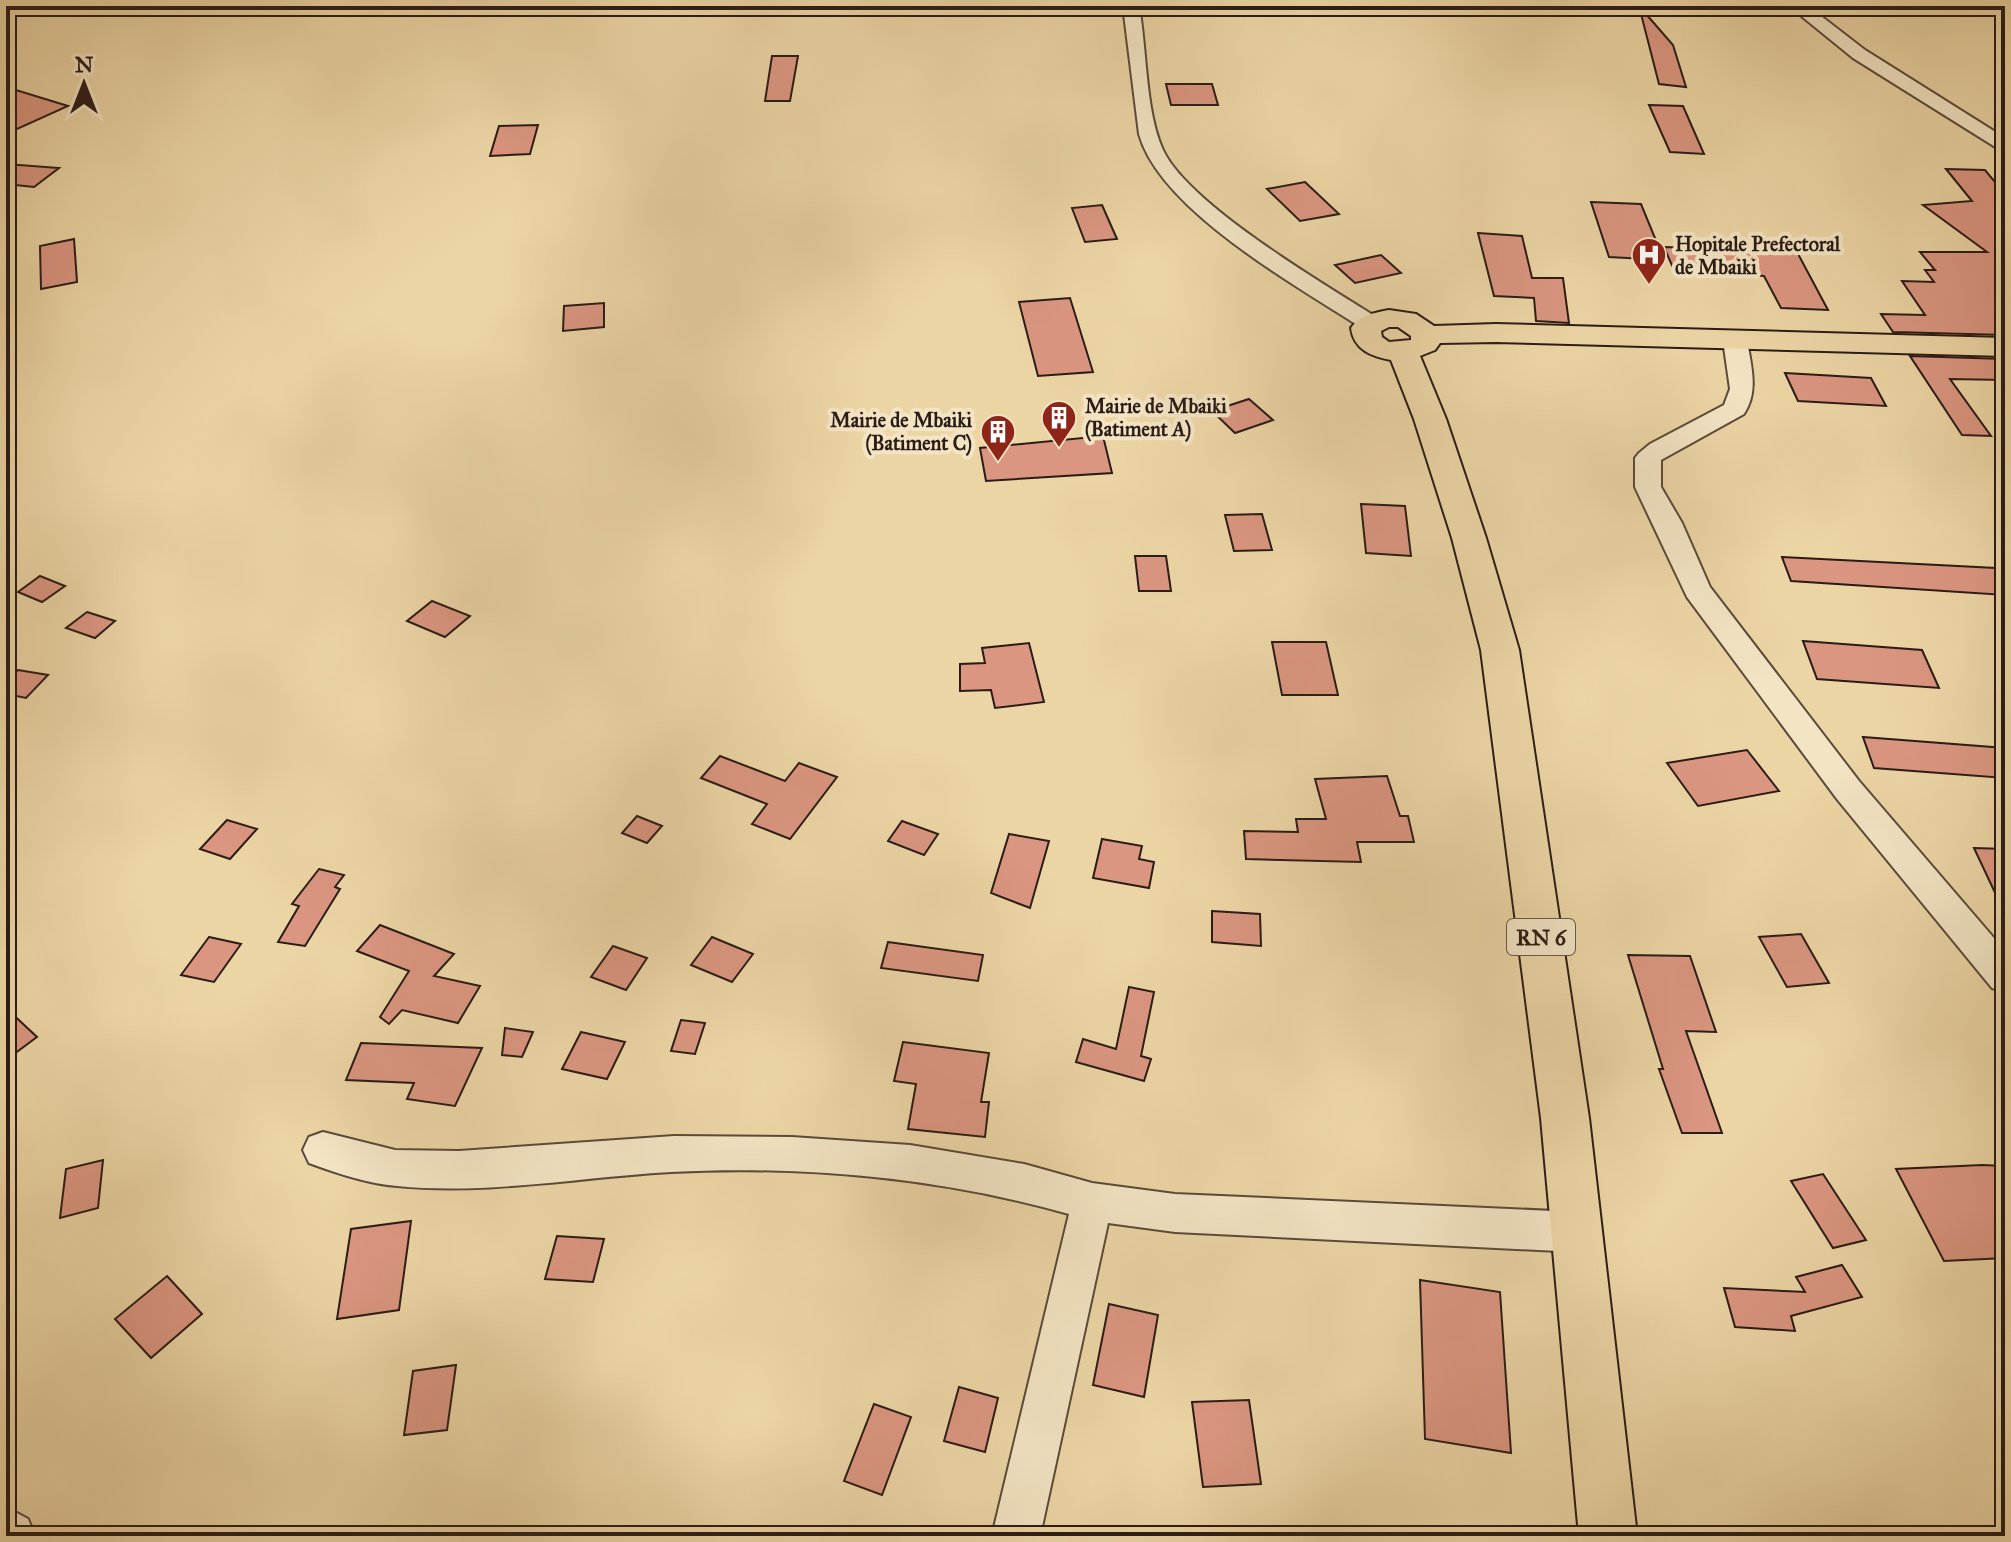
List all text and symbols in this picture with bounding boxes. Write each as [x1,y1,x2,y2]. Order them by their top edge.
north arrow [44,44,124,124]
text: N [75,51,94,78]
place label: Hopitale Prefectoral de Mbaiki [1675,232,1841,279]
hospital icon: Hopitale Prefectoral de Mbaiki [1630,236,1668,286]
place label: Mairie de Mbaiki (Batiment A) [1085,394,1227,442]
building icon: Mairie de Mbaiki (Batiment A) [1040,399,1078,449]
place label: Mairie de Mbaiki (Batiment C) [830,408,972,456]
building icon: Mairie de Mbaiki (Batiment C) [979,413,1017,463]
road number: RN 6 [1507,919,1575,955]

